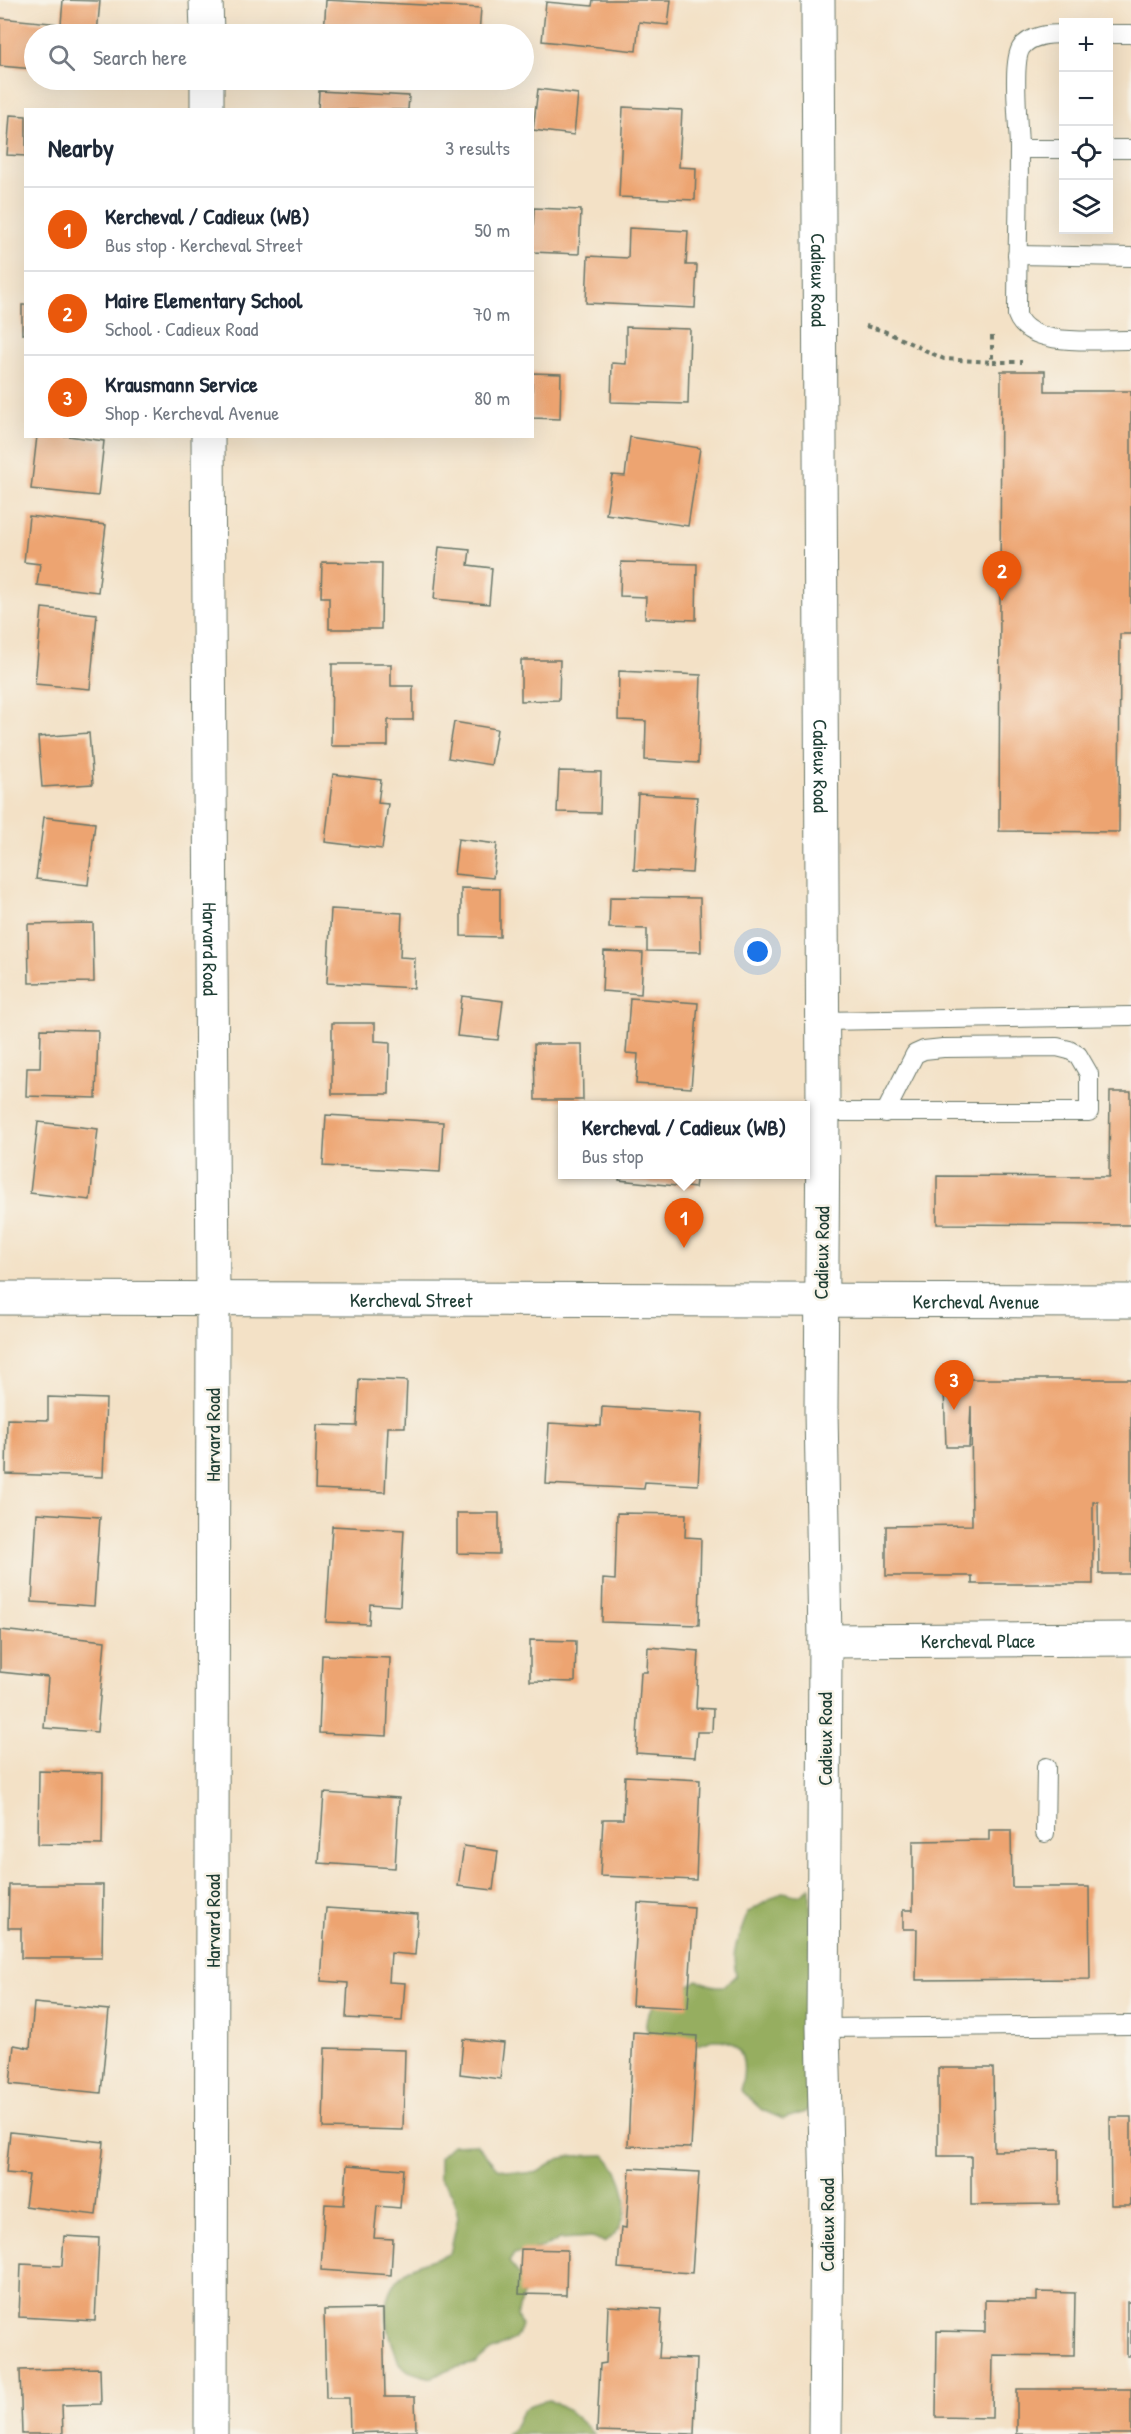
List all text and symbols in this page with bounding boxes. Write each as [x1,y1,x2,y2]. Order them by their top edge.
map controls [1059,18,1113,234]
button: + [1059,18,1113,72]
search box [24,24,534,90]
icon: search [45,41,78,74]
text: Search here [93,42,187,72]
button: − [1059,72,1113,126]
button: locate [1059,126,1113,180]
text: Nearby [48,130,114,165]
text: 3 results [445,134,510,161]
button: layers [1059,180,1113,234]
text: Kercheval / Cadieux (WB) [105,201,310,231]
text: 1 [64,216,71,243]
text: 50 m [474,216,510,243]
text: Bus stop · Kercheval Street [105,231,302,258]
street label: Cadieux Road [806,233,833,327]
text: Maire Elementary School [105,285,302,315]
text: 2 [63,300,72,327]
text: 70 m [473,300,510,327]
text: School · Cadieux Road [105,315,258,342]
text: Krausmann Service [105,369,258,399]
text: 3 [63,384,72,411]
text: 80 m [474,384,510,411]
text: Shop · Kercheval Avenue [105,399,279,426]
pin: 2 [982,552,1022,601]
street label: Cadieux Road [808,719,835,813]
street label: Harvard Road [197,902,225,996]
your location [743,937,772,966]
popup [558,1101,810,1179]
text: Kercheval / Cadieux (WB) [582,1112,786,1142]
text: Bus stop [582,1142,643,1169]
pin: 1 [664,1198,704,1248]
street label: Cadieux Road [807,1206,835,1300]
street label: Kercheval Street [350,1285,473,1313]
street label: Kercheval Avenue [913,1287,1039,1314]
pin: 3 [934,1360,974,1410]
street label: Harvard Road [199,1388,226,1482]
street label: Kercheval Place [921,1626,1035,1654]
street label: Cadieux Road [811,1692,838,1786]
street label: Harvard Road [199,1874,226,1968]
street label: Cadieux Road [813,2178,840,2272]

